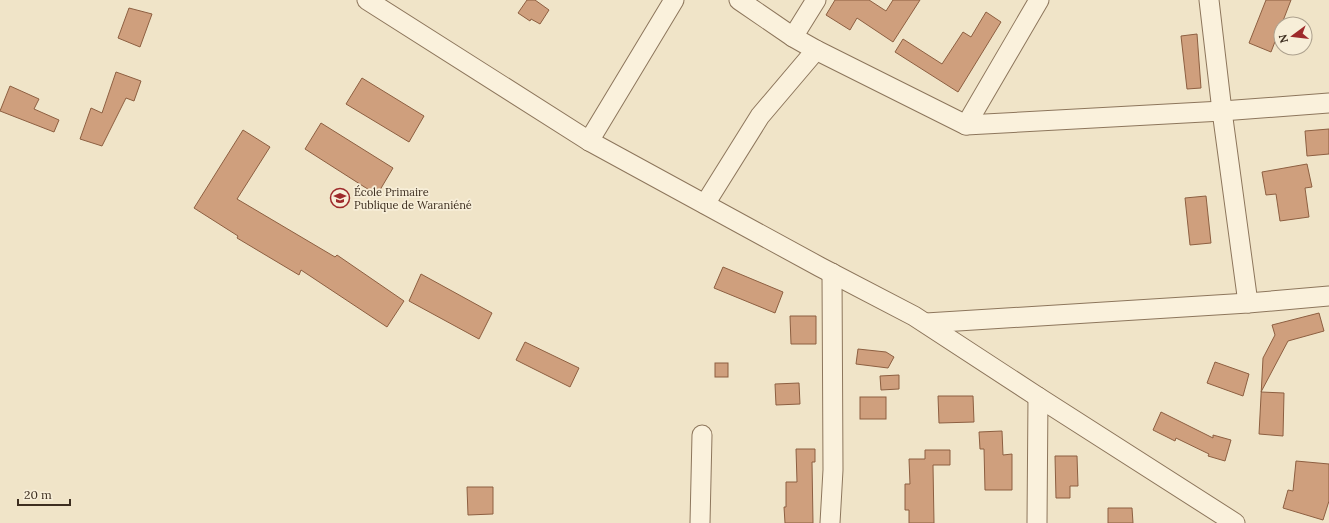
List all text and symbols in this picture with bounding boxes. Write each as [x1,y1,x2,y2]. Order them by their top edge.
north arrow [1273,16,1313,56]
text: N [1275,32,1291,45]
place label: École Primaire Publique de Waraniéné [354,185,472,212]
school or university icon: École Primaire Publique de Waraniéné [329,187,351,209]
scale bar [18,481,70,507]
text: 20 m [24,487,52,502]

